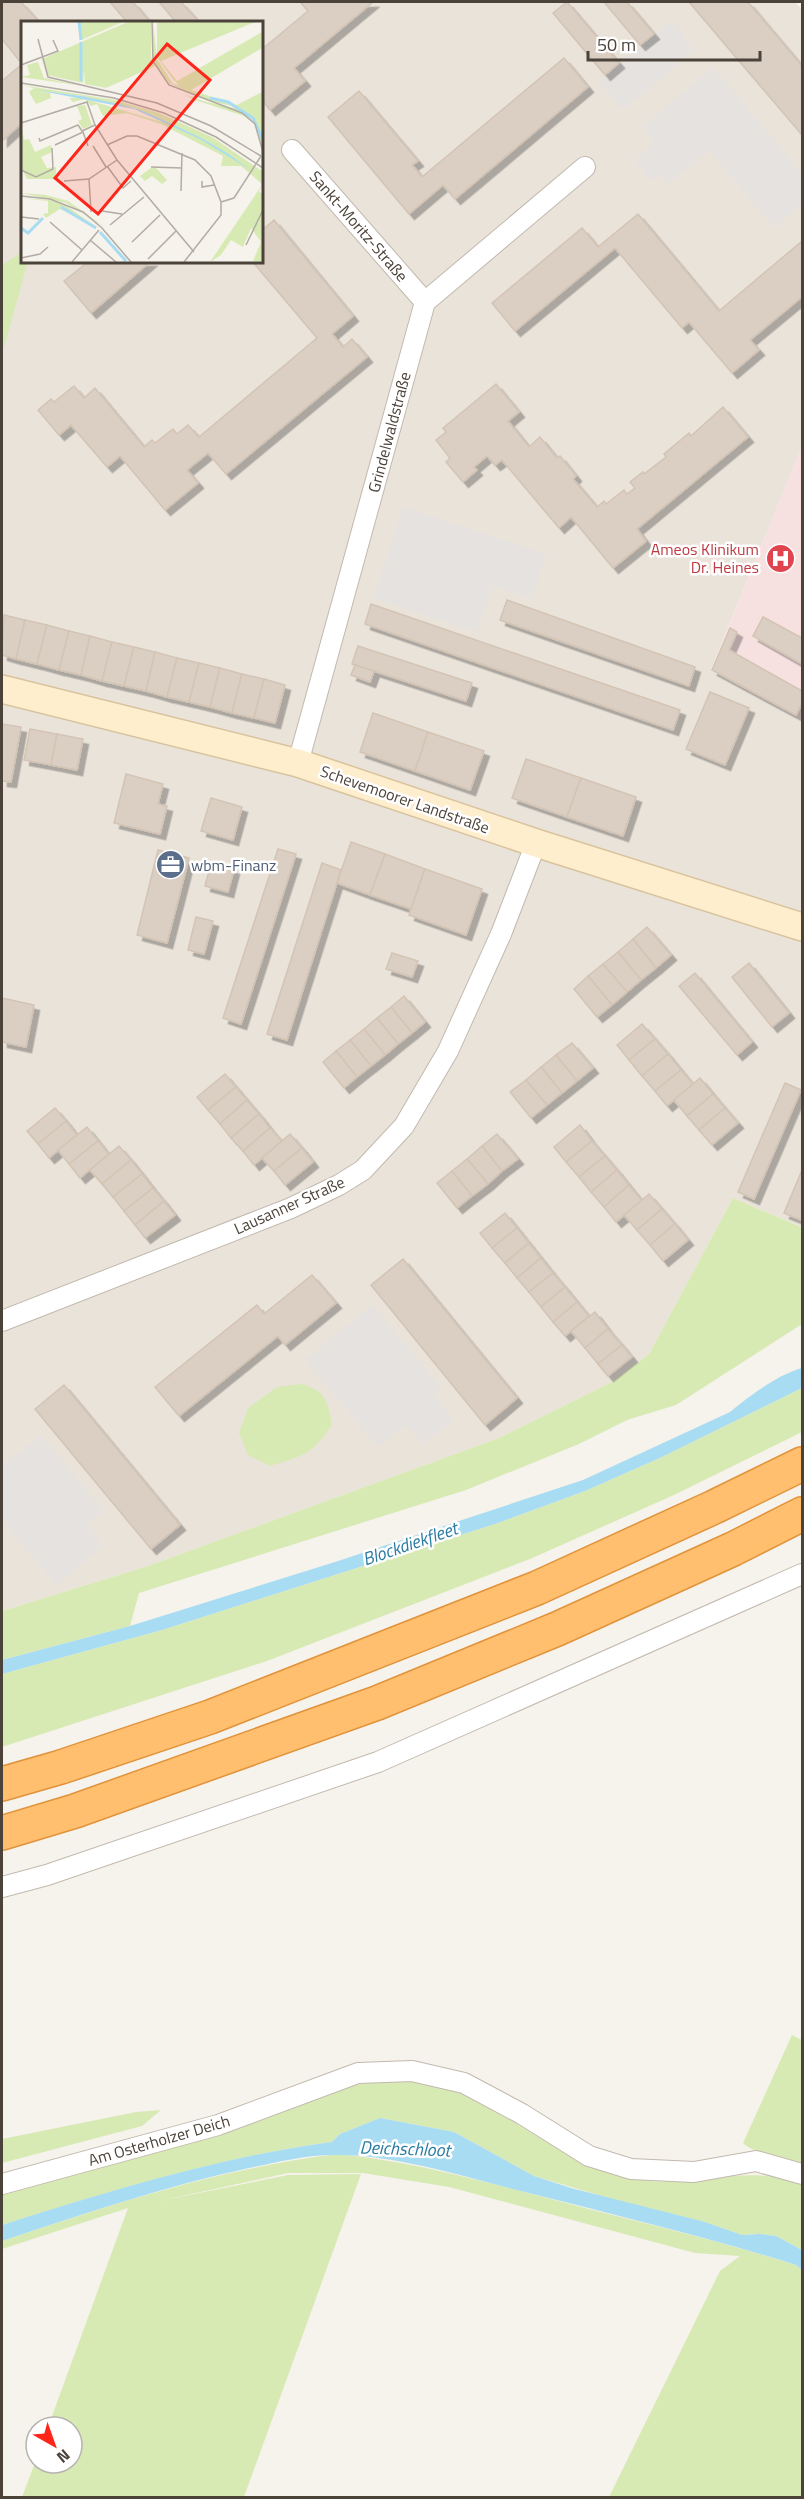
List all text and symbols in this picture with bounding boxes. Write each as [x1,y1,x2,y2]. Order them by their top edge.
inset map [21,21,262,262]
scale bar [588,24,760,62]
text: 50 m [597,31,636,58]
street label: Sankt-Moritz-Straße [304,165,414,287]
street label: Grindelwaldstraße [361,369,417,495]
place label: Ameos Klinikum Dr. Heines [651,537,759,579]
hospital icon: Ameos Klinikum Dr. Heines [764,542,796,574]
street label: Schevemoorer Landstraße [317,759,493,839]
office icon: wbm-Finanz [154,849,186,881]
place label: wbm-Finanz [191,853,276,877]
street label: Lausanner Straße [230,1170,348,1240]
water label: Blockdiekfleet [359,1514,463,1572]
street label: Am Osterholzer Deich [85,2108,233,2172]
water label: Deichschloot [359,2133,453,2164]
north arrow [24,2415,84,2475]
text: N [52,2444,76,2469]

